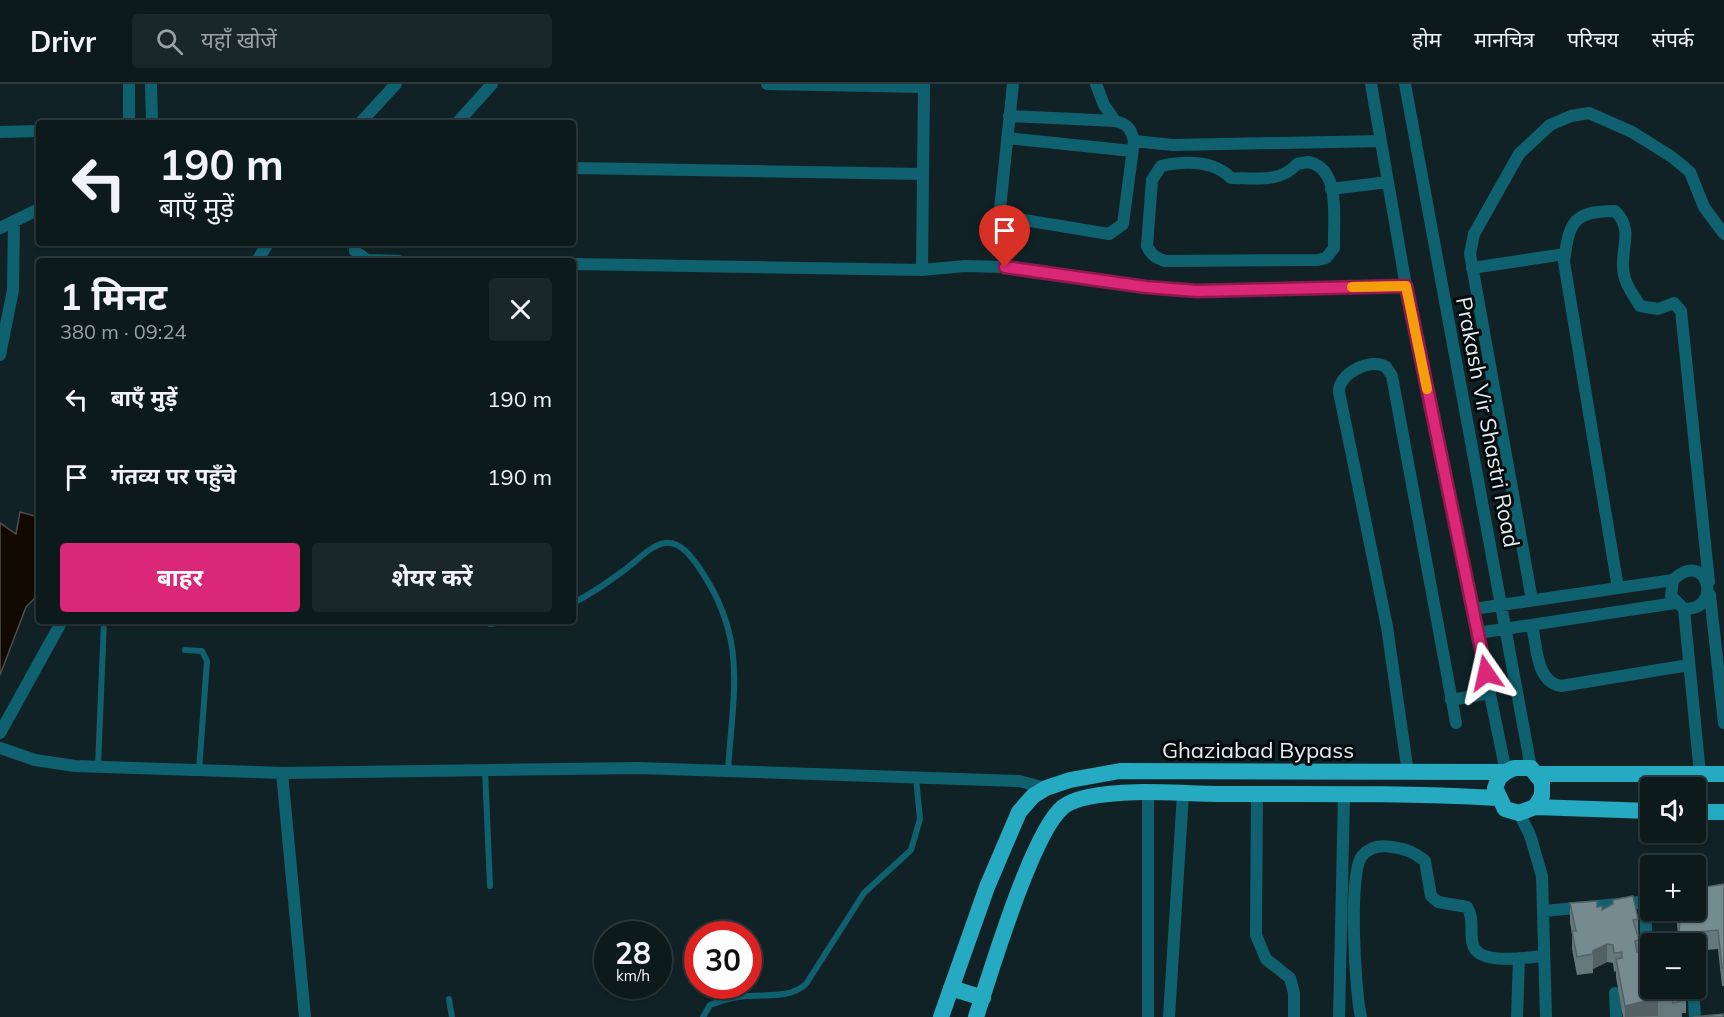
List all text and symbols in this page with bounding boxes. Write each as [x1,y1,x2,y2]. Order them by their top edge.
search box [132,14,552,68]
text: Drivr [30,24,96,59]
icon: search [153,25,186,58]
text: यहाँ खोजें [201,26,277,54]
text: होम [1412,26,1441,52]
text: मानचित्र [1474,26,1534,52]
text: परिचय [1567,26,1619,52]
text: संपर्क [1652,26,1694,52]
text: 190 m [159,138,284,191]
icon: left [60,144,138,222]
text: बाएँ मुड़ें [159,190,234,224]
pin [979,205,1030,267]
icon: arrive [988,214,1021,247]
text: 1 मिनट [60,274,167,319]
button: close [489,278,552,341]
street label: Prakash Vir Shastri Road [1450,294,1526,550]
text: 380 m · 09:24 [60,319,186,344]
icon: left [60,383,93,416]
text: बाएँ मुड़ें [111,384,177,412]
text: 190 m [487,385,552,413]
icon: arrive [60,461,93,494]
text: गंतव्य पर पहुँचे [111,462,236,490]
text: 190 m [487,463,552,491]
button: बाहर [60,543,300,612]
button: शेयर करें [312,543,552,612]
position arrow [1454,641,1518,705]
street label: Ghaziabad Bypass [1162,736,1354,764]
map controls [1640,777,1706,999]
button: sound [1640,777,1706,843]
button: + [1640,855,1706,921]
speed limit sign: 30 [684,921,762,999]
button: − [1640,933,1706,999]
text: 28 [615,934,651,972]
text: km/h [616,966,650,985]

